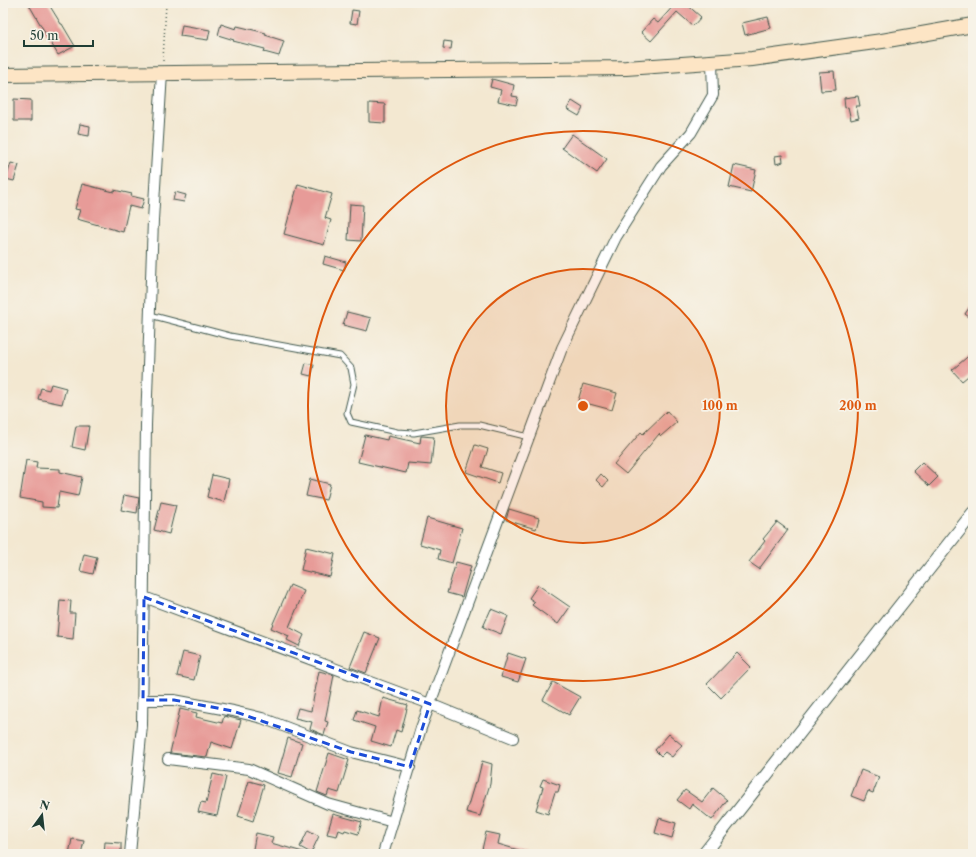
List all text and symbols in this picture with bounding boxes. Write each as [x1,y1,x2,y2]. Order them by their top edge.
scale bar [24,22,93,48]
text: 50 m [30,28,59,43]
text: 100 m [702,398,738,413]
text: 200 m [839,398,877,413]
centre of rings [576,399,590,413]
north arrow [22,795,62,835]
text: N [38,797,51,813]

